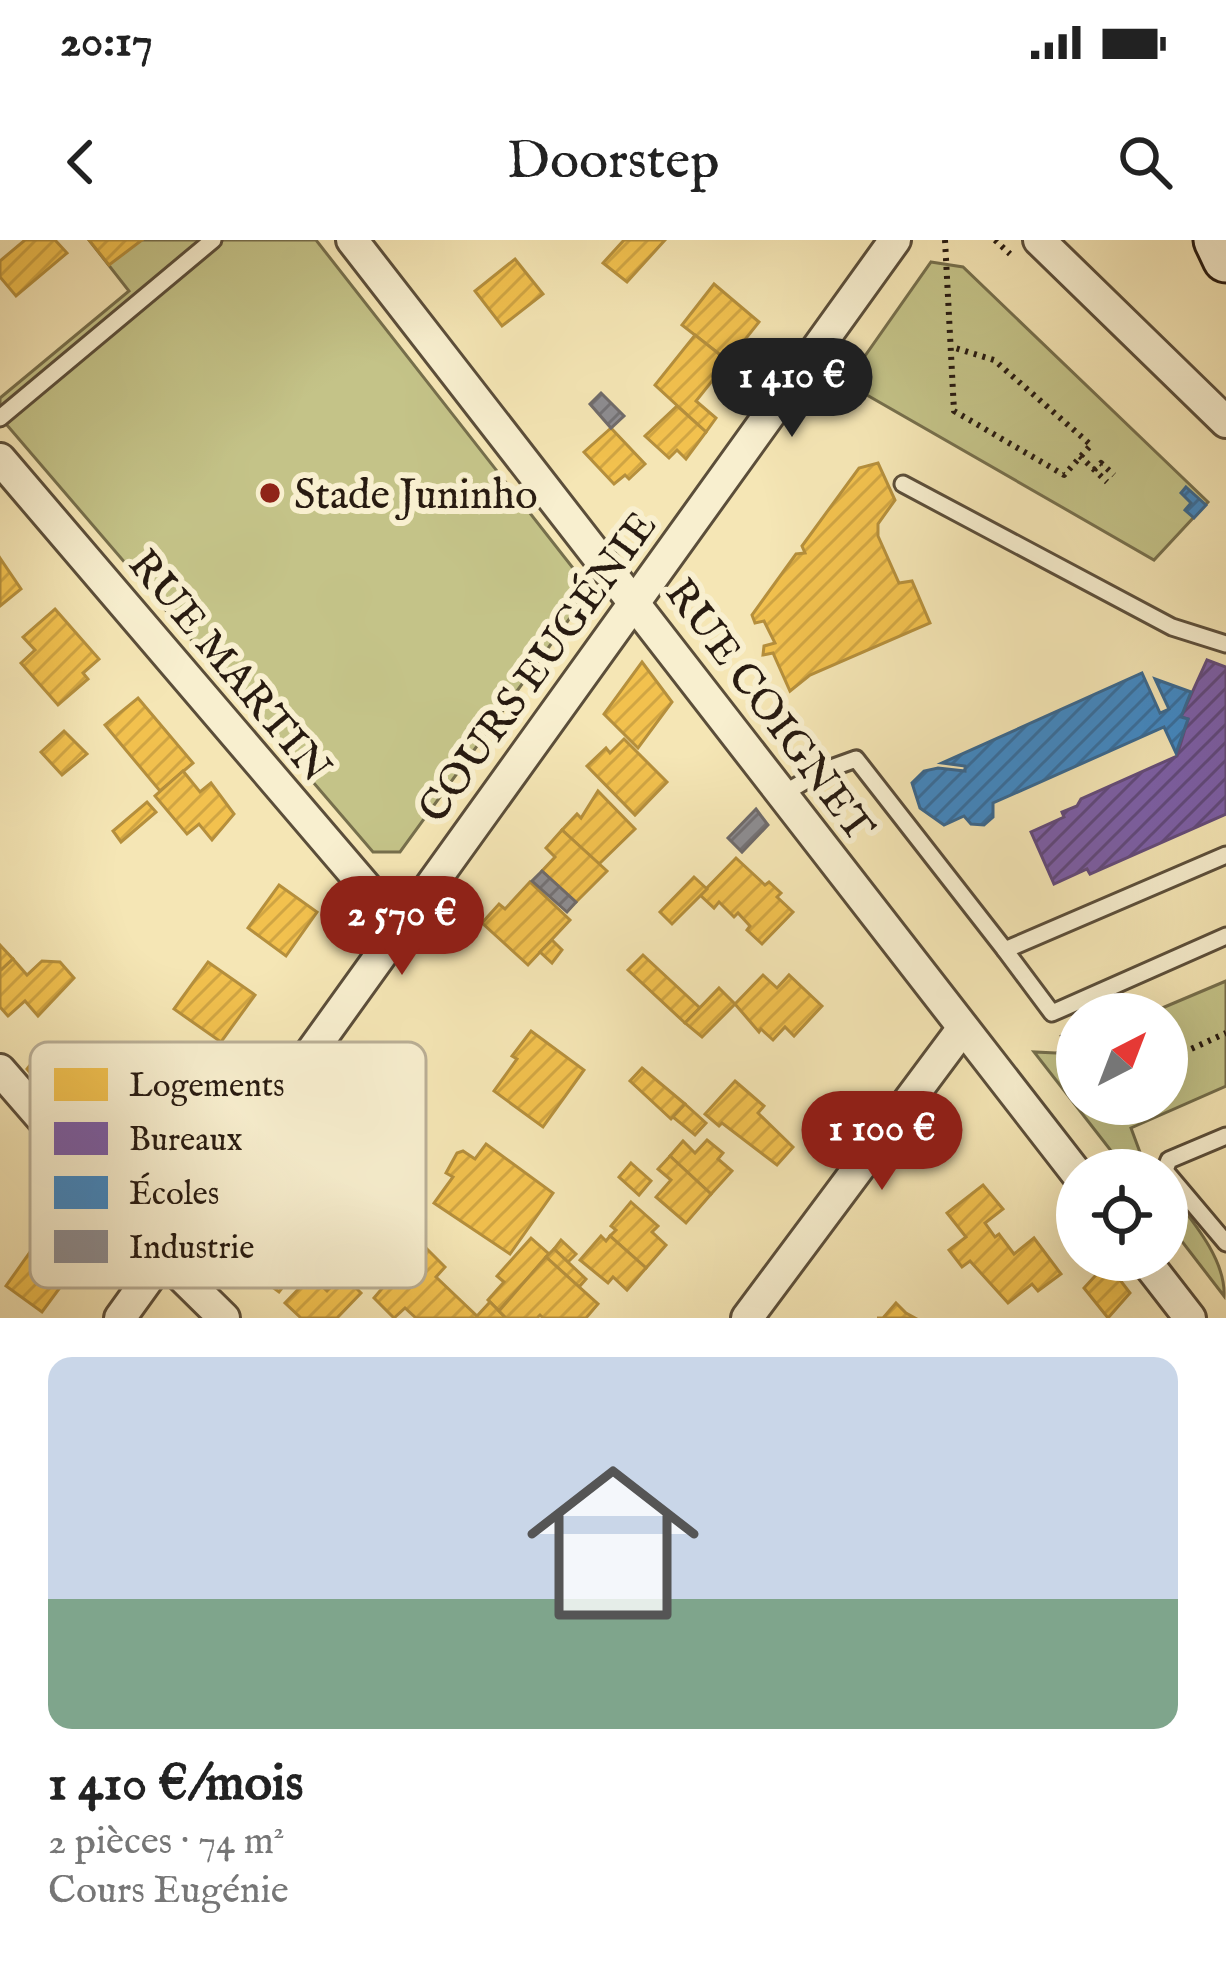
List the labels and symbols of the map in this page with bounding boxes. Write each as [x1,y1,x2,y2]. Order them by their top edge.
pin: 1 410 € [681,338,903,440]
place label: Stade Juninho [294,470,538,523]
marker: Stade Juninho [257,480,283,506]
street label: COURS EUGÉNIE [407,501,670,834]
street label: RUE MARTIN [115,540,341,795]
street label: RUE COIGNET [652,569,885,853]
pin: 2 570 € [291,876,513,978]
north arrow [1056,993,1188,1125]
legend [30,1042,426,1288]
text: Logements [129,1066,285,1108]
pin: 1 100 € [771,1091,993,1193]
text: Bureaux [129,1120,243,1162]
text: Écoles [129,1172,219,1216]
text: Industrie [129,1228,254,1270]

